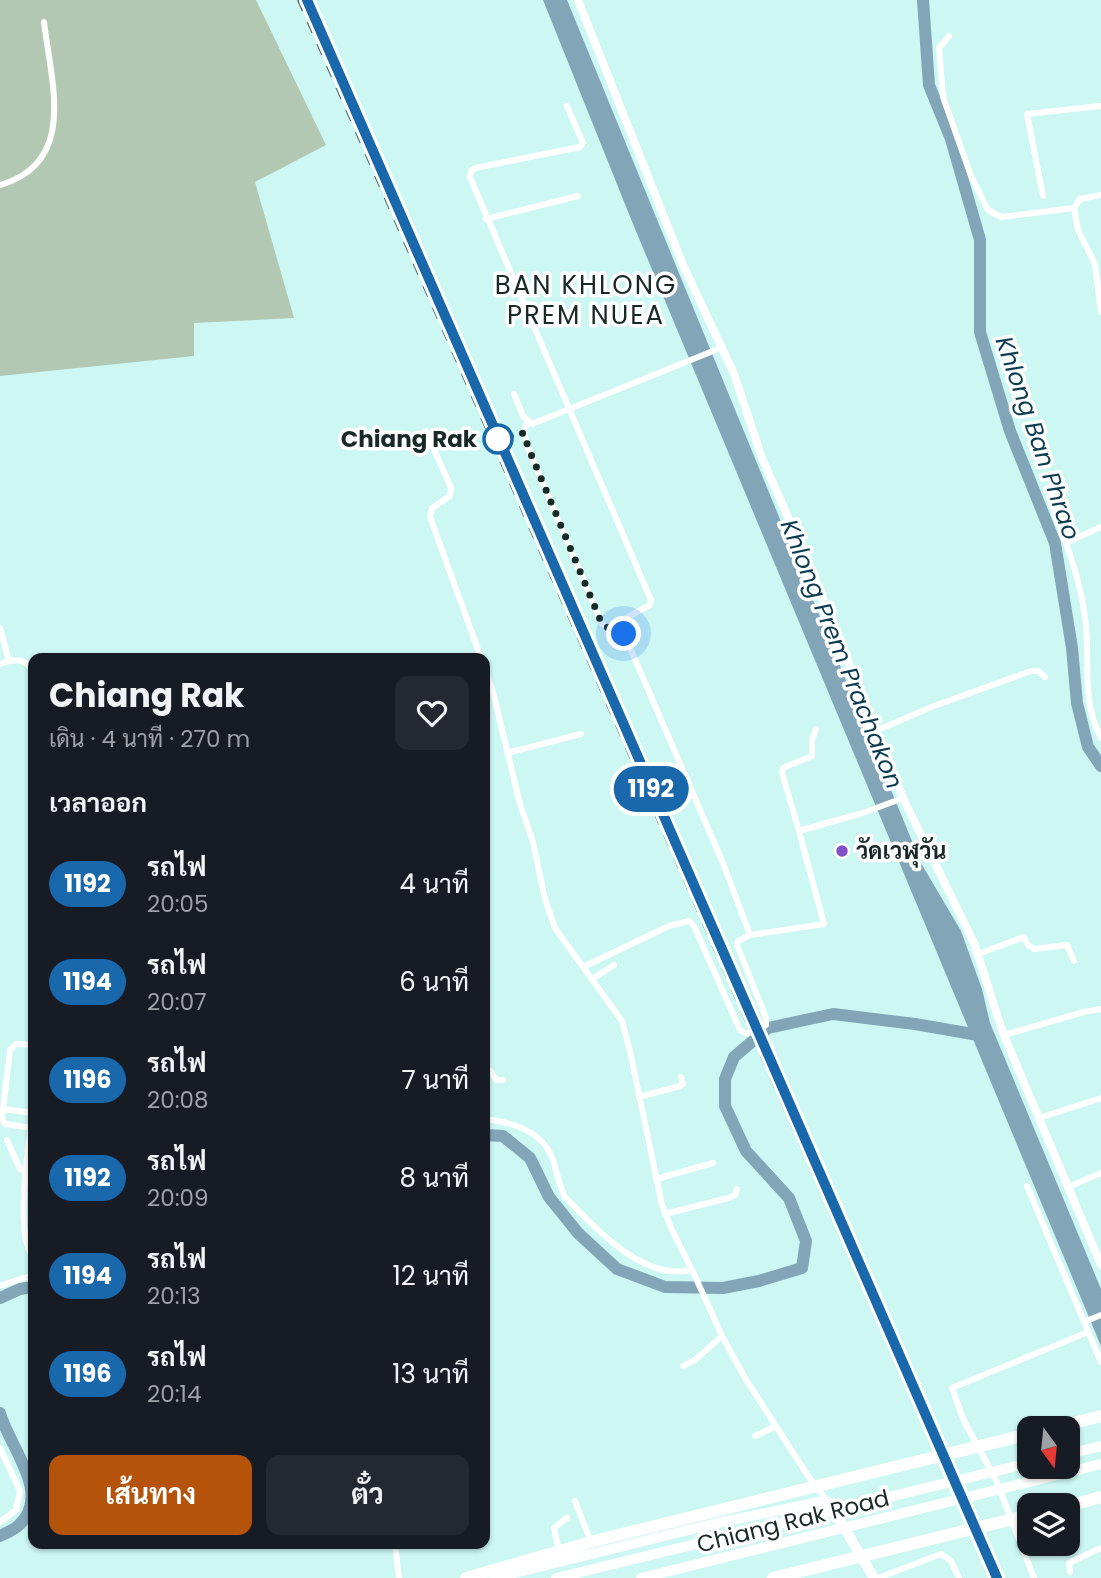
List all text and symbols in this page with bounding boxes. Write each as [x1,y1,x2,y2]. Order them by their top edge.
district label: BAN KHLONG PREM NUEA [495,267,677,333]
water label: Khlong Ban Phrao [988,332,1088,544]
place label: Chiang Rak [341,423,478,455]
marker: Chiang Rak [483,424,513,454]
water label: Khlong Prem Prachakon [773,514,911,794]
your location [606,616,641,651]
text: Chiang Rak [49,672,245,719]
button: heart [395,676,469,750]
text: เดิน · 4 นาที · 270 m [49,723,250,755]
line badge: 1192 [602,766,700,812]
text: 1192 [628,772,674,805]
text: เวลาออก [49,785,147,821]
place label: วัดเวฬุวัน [856,835,946,868]
marker: วัดเวฬุวัน [834,843,850,859]
text: รถไฟ [147,849,206,885]
text: 4 นาที [399,866,469,902]
text: 1192 [64,867,111,900]
text: 20:05 [147,888,208,920]
text: รถไฟ [147,947,206,983]
text: 6 นาที [399,964,469,1000]
text: 1194 [63,965,112,998]
text: 20:07 [147,986,207,1018]
text: รถไฟ [147,1045,206,1081]
text: 7 นาที [402,1062,469,1098]
text: 1196 [63,1063,112,1096]
text: 20:08 [147,1084,209,1116]
text: รถไฟ [147,1143,206,1179]
text: 8 นาที [399,1160,469,1196]
text: 1192 [64,1161,111,1194]
text: 20:09 [147,1182,209,1214]
text: รถไฟ [147,1241,206,1277]
text: 12 นาที [393,1258,469,1294]
text: 1194 [63,1259,112,1292]
text: 20:13 [147,1280,201,1312]
text: รถไฟ [147,1339,206,1375]
text: 13 นาที [392,1356,469,1392]
text: 1196 [63,1357,112,1390]
text: 20:14 [147,1378,201,1410]
north arrow [1017,1416,1080,1479]
map controls [1017,1416,1080,1556]
button: เส้นทาง [49,1455,252,1535]
button: ตั๋ว [266,1455,469,1535]
street label: Chiang Rak Road [693,1482,893,1560]
button: layers [1017,1493,1080,1556]

